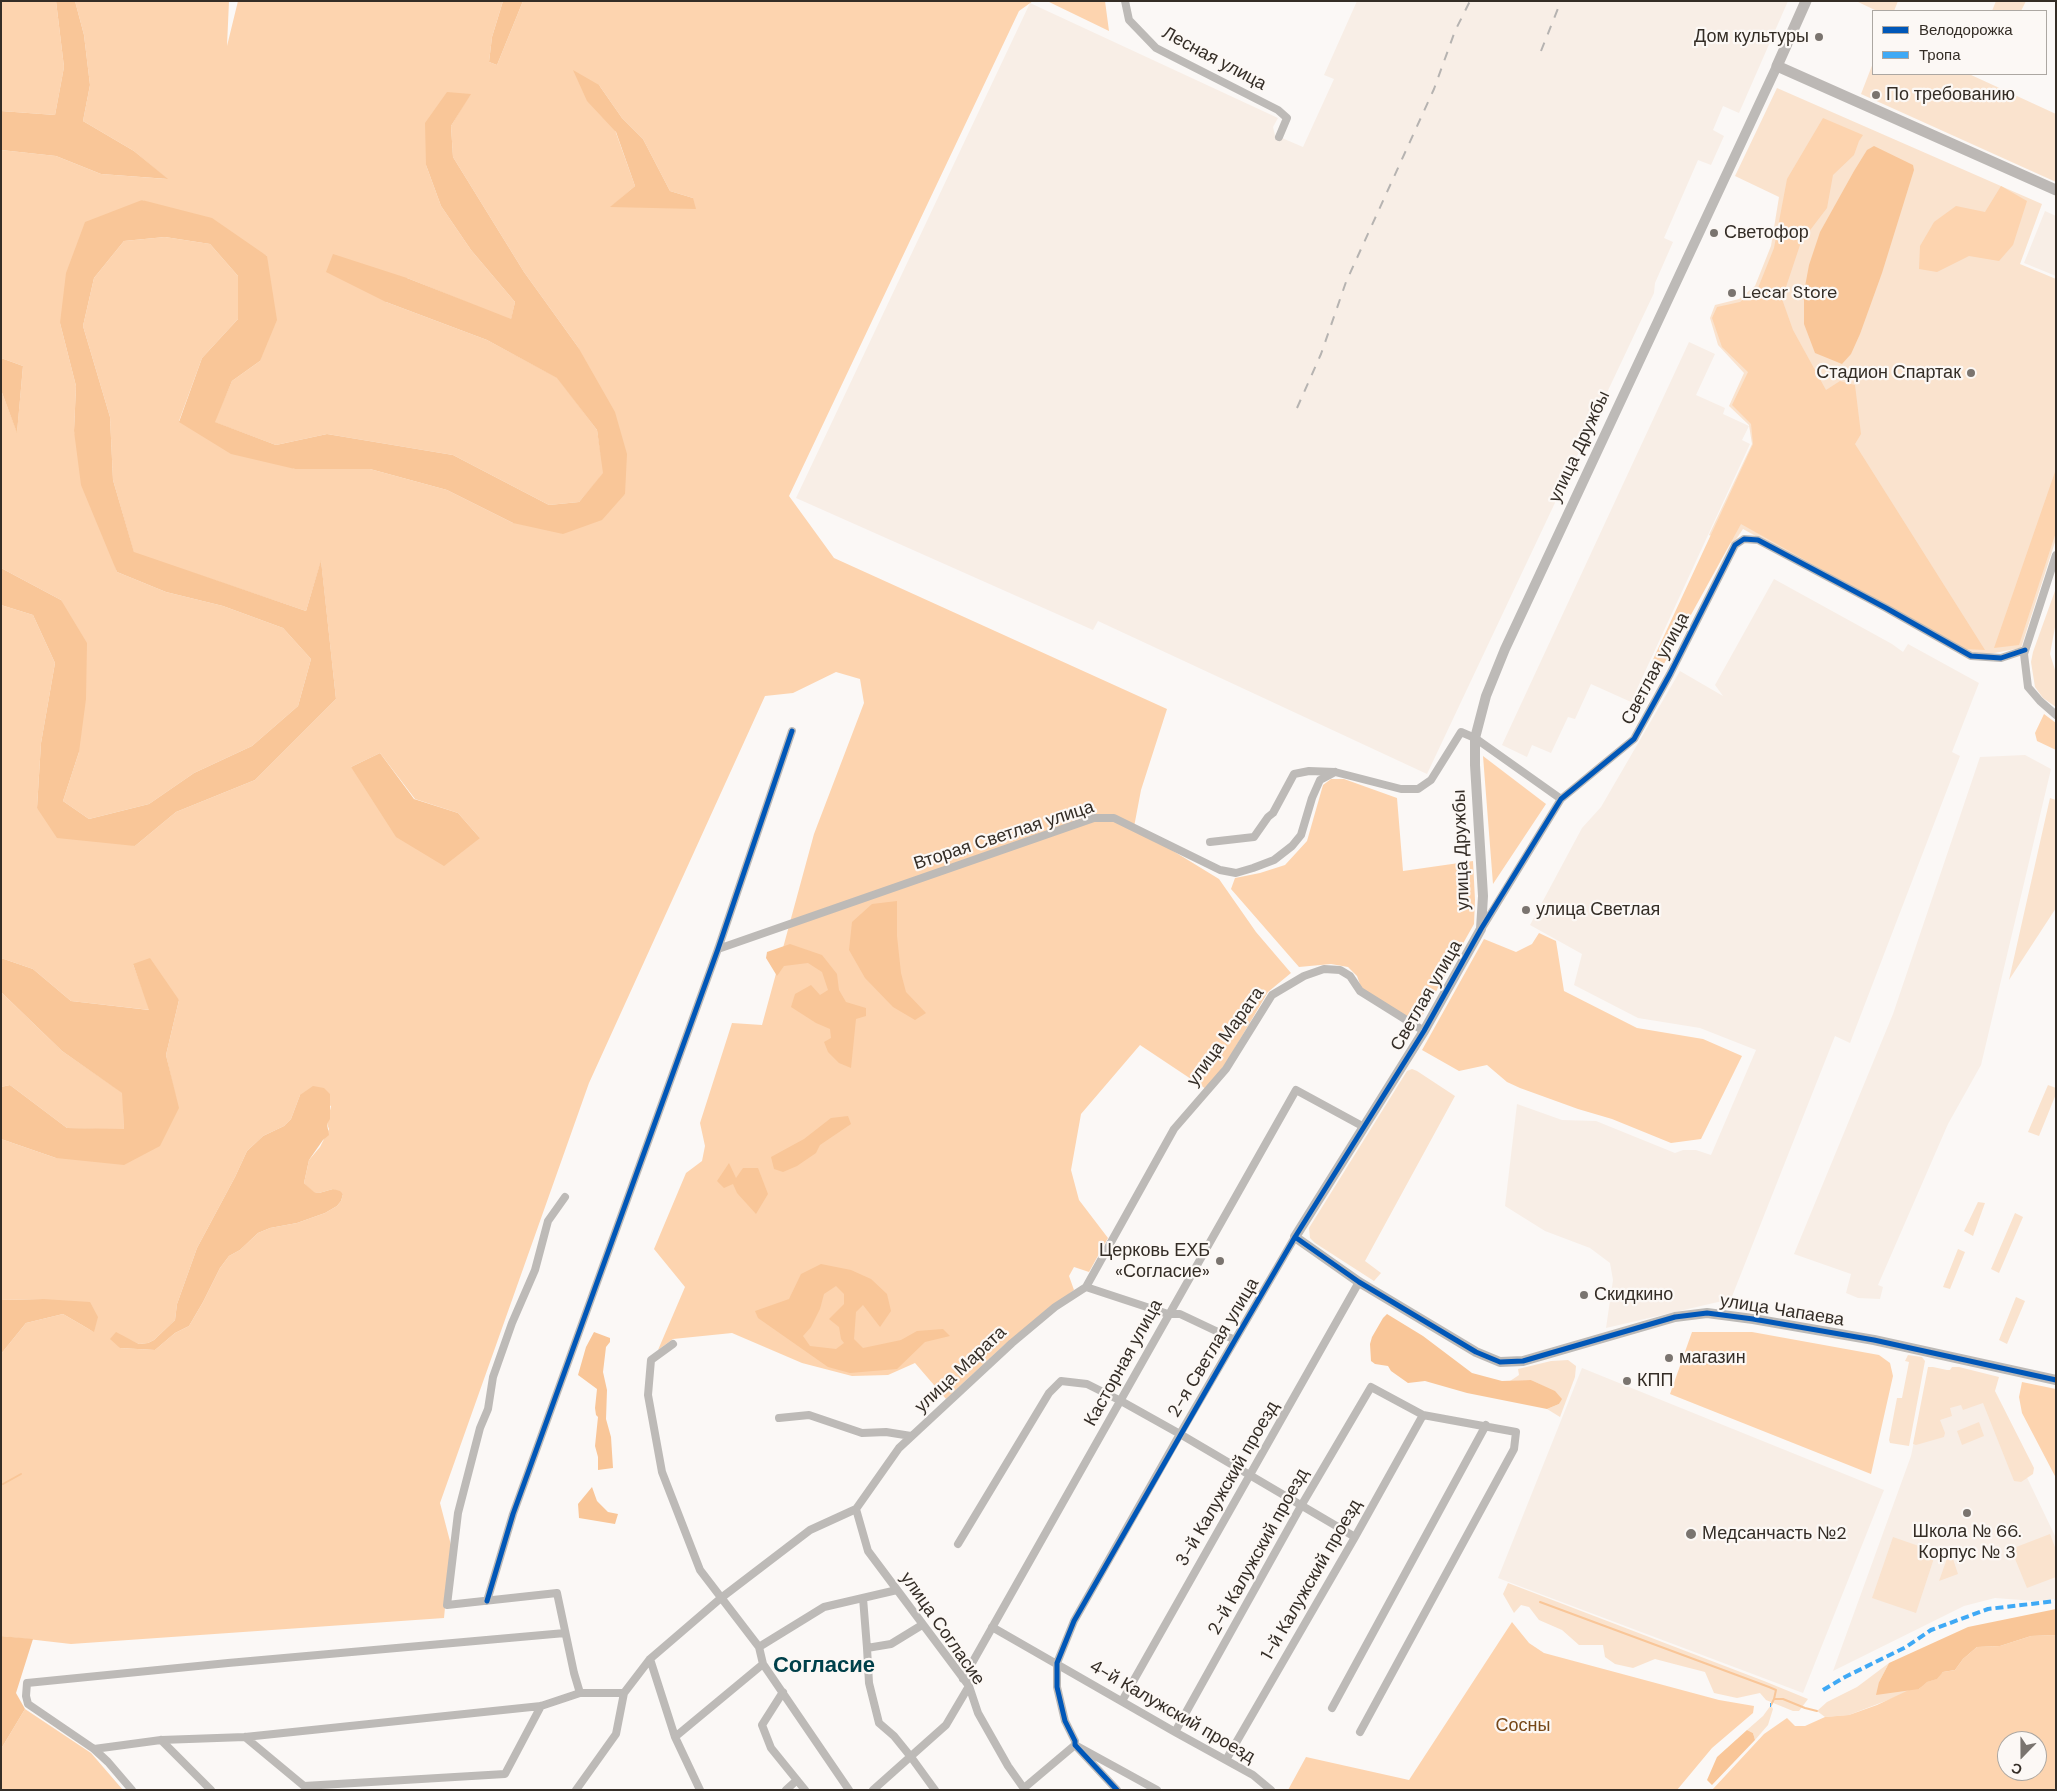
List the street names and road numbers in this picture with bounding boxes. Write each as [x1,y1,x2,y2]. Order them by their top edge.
street label: Лесная улица [1158,23,1270,95]
street label: улица Дружбы [1545,388,1615,506]
street label: Светлая улица [1617,609,1695,729]
street label: улица Дружбы [1449,789,1475,911]
street label: Вторая Светлая улица [911,797,1097,875]
street label: Светлая улица [1387,937,1467,1055]
street label: улица Марата [1183,983,1269,1091]
street label: 2-я Светлая улица [1164,1274,1264,1422]
street label: улица Чапаева [1718,1291,1846,1331]
street label: Касторная улица [1080,1296,1168,1430]
street label: улица Марата [911,1322,1011,1418]
street label: 3-й Калужский проезд [1172,1398,1284,1570]
street label: 2-й Калужский проезд [1204,1465,1314,1639]
street label: 1-й Калужский проезд [1257,1496,1367,1664]
street label: улица Согласие [895,1568,989,1690]
street label: 4-й Калужский проезд [1086,1656,1258,1768]

